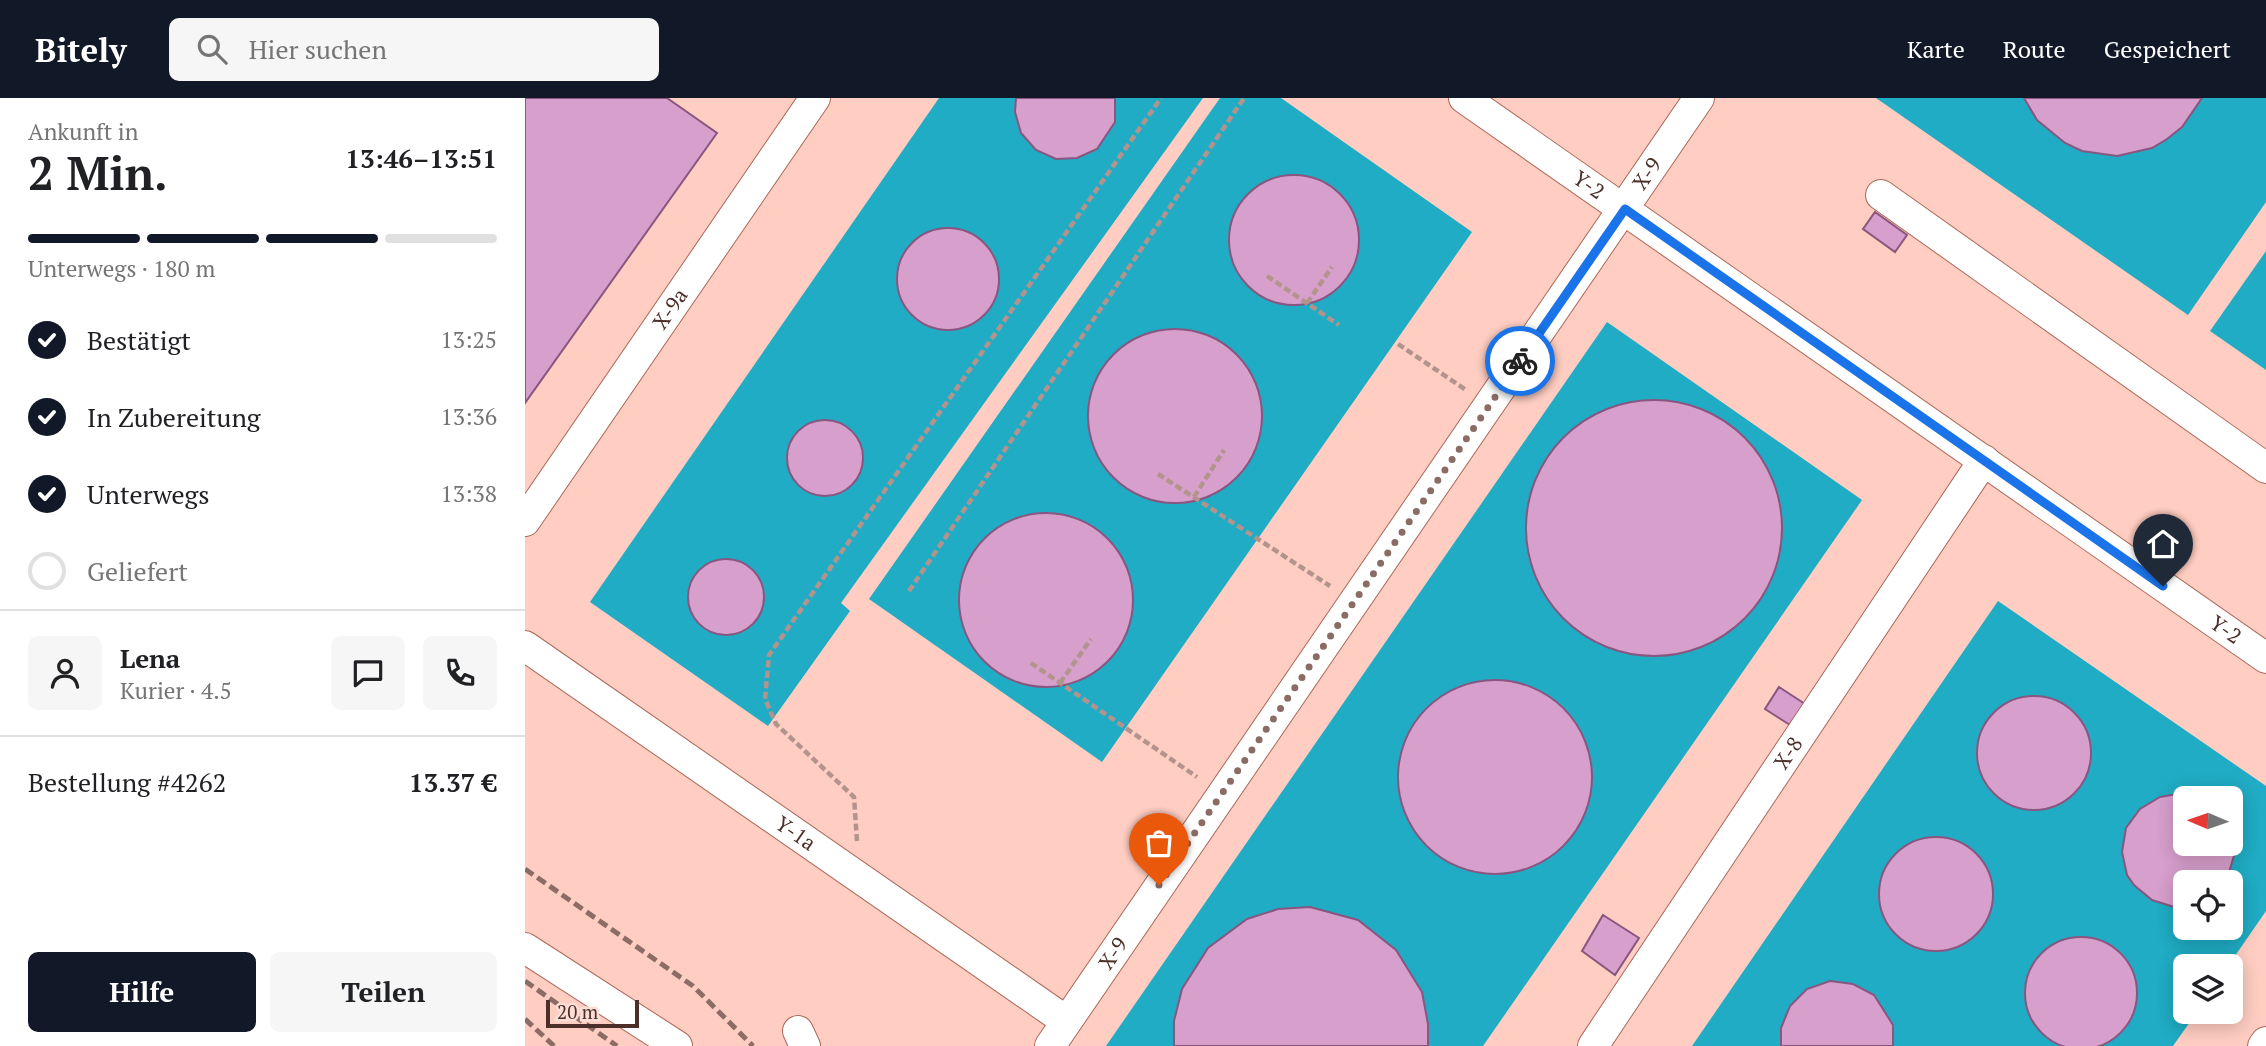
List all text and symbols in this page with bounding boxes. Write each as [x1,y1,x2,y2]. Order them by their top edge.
search box [169,18,659,81]
text: Bitely [35,28,127,71]
icon: search [193,30,231,68]
text: Hier suchen [249,32,387,66]
text: Karte [1907,33,1965,65]
text: Route [2003,33,2066,65]
text: Gespeichert [2104,33,2231,65]
text: Ankunft in [28,116,138,147]
text: 13:46–13:51 [345,141,497,175]
text: 2 Min. [28,142,168,203]
street label: X-9 [1625,152,1667,195]
street label: Y-2 [1568,163,1611,205]
text: Unterwegs · 180 m [28,253,215,284]
street label: X-9a [646,282,694,334]
icon: check [28,321,66,359]
text: Bestätigt [87,323,191,357]
text: 13:25 [440,324,497,355]
courier [1485,326,1555,396]
icon: bike [1501,342,1539,380]
icon: check [28,398,66,436]
text: In Zubereitung [87,400,261,434]
text: 13:36 [440,401,497,432]
icon: check [28,475,66,513]
text: Unterwegs [87,477,210,511]
text: 13:38 [440,478,497,509]
pin [2133,514,2193,586]
icon: home [2144,525,2182,563]
text: Geliefert [87,554,188,588]
street label: Y-2 [2205,608,2248,650]
button: person [28,636,102,710]
button: chat [331,636,405,710]
button: phone [423,636,497,710]
text: Lena [120,641,180,675]
text: Kurier · 4.5 [120,675,232,706]
street label: X-8 [1767,731,1808,774]
text: Bestellung #4262 [28,765,226,799]
text: 13.37 € [409,765,497,799]
north arrow [2173,786,2243,856]
map controls [2173,786,2243,1024]
street label: Y-1a [770,809,822,857]
pin [1129,813,1189,885]
icon: bag [1140,824,1178,862]
button: locate [2173,870,2243,940]
street label: X-9 [1092,931,1133,975]
button: Hilfe [28,952,256,1032]
button: Teilen [270,952,497,1032]
button: layers [2173,954,2243,1024]
scale bar [546,997,639,1029]
text: 20 m [557,999,598,1024]

